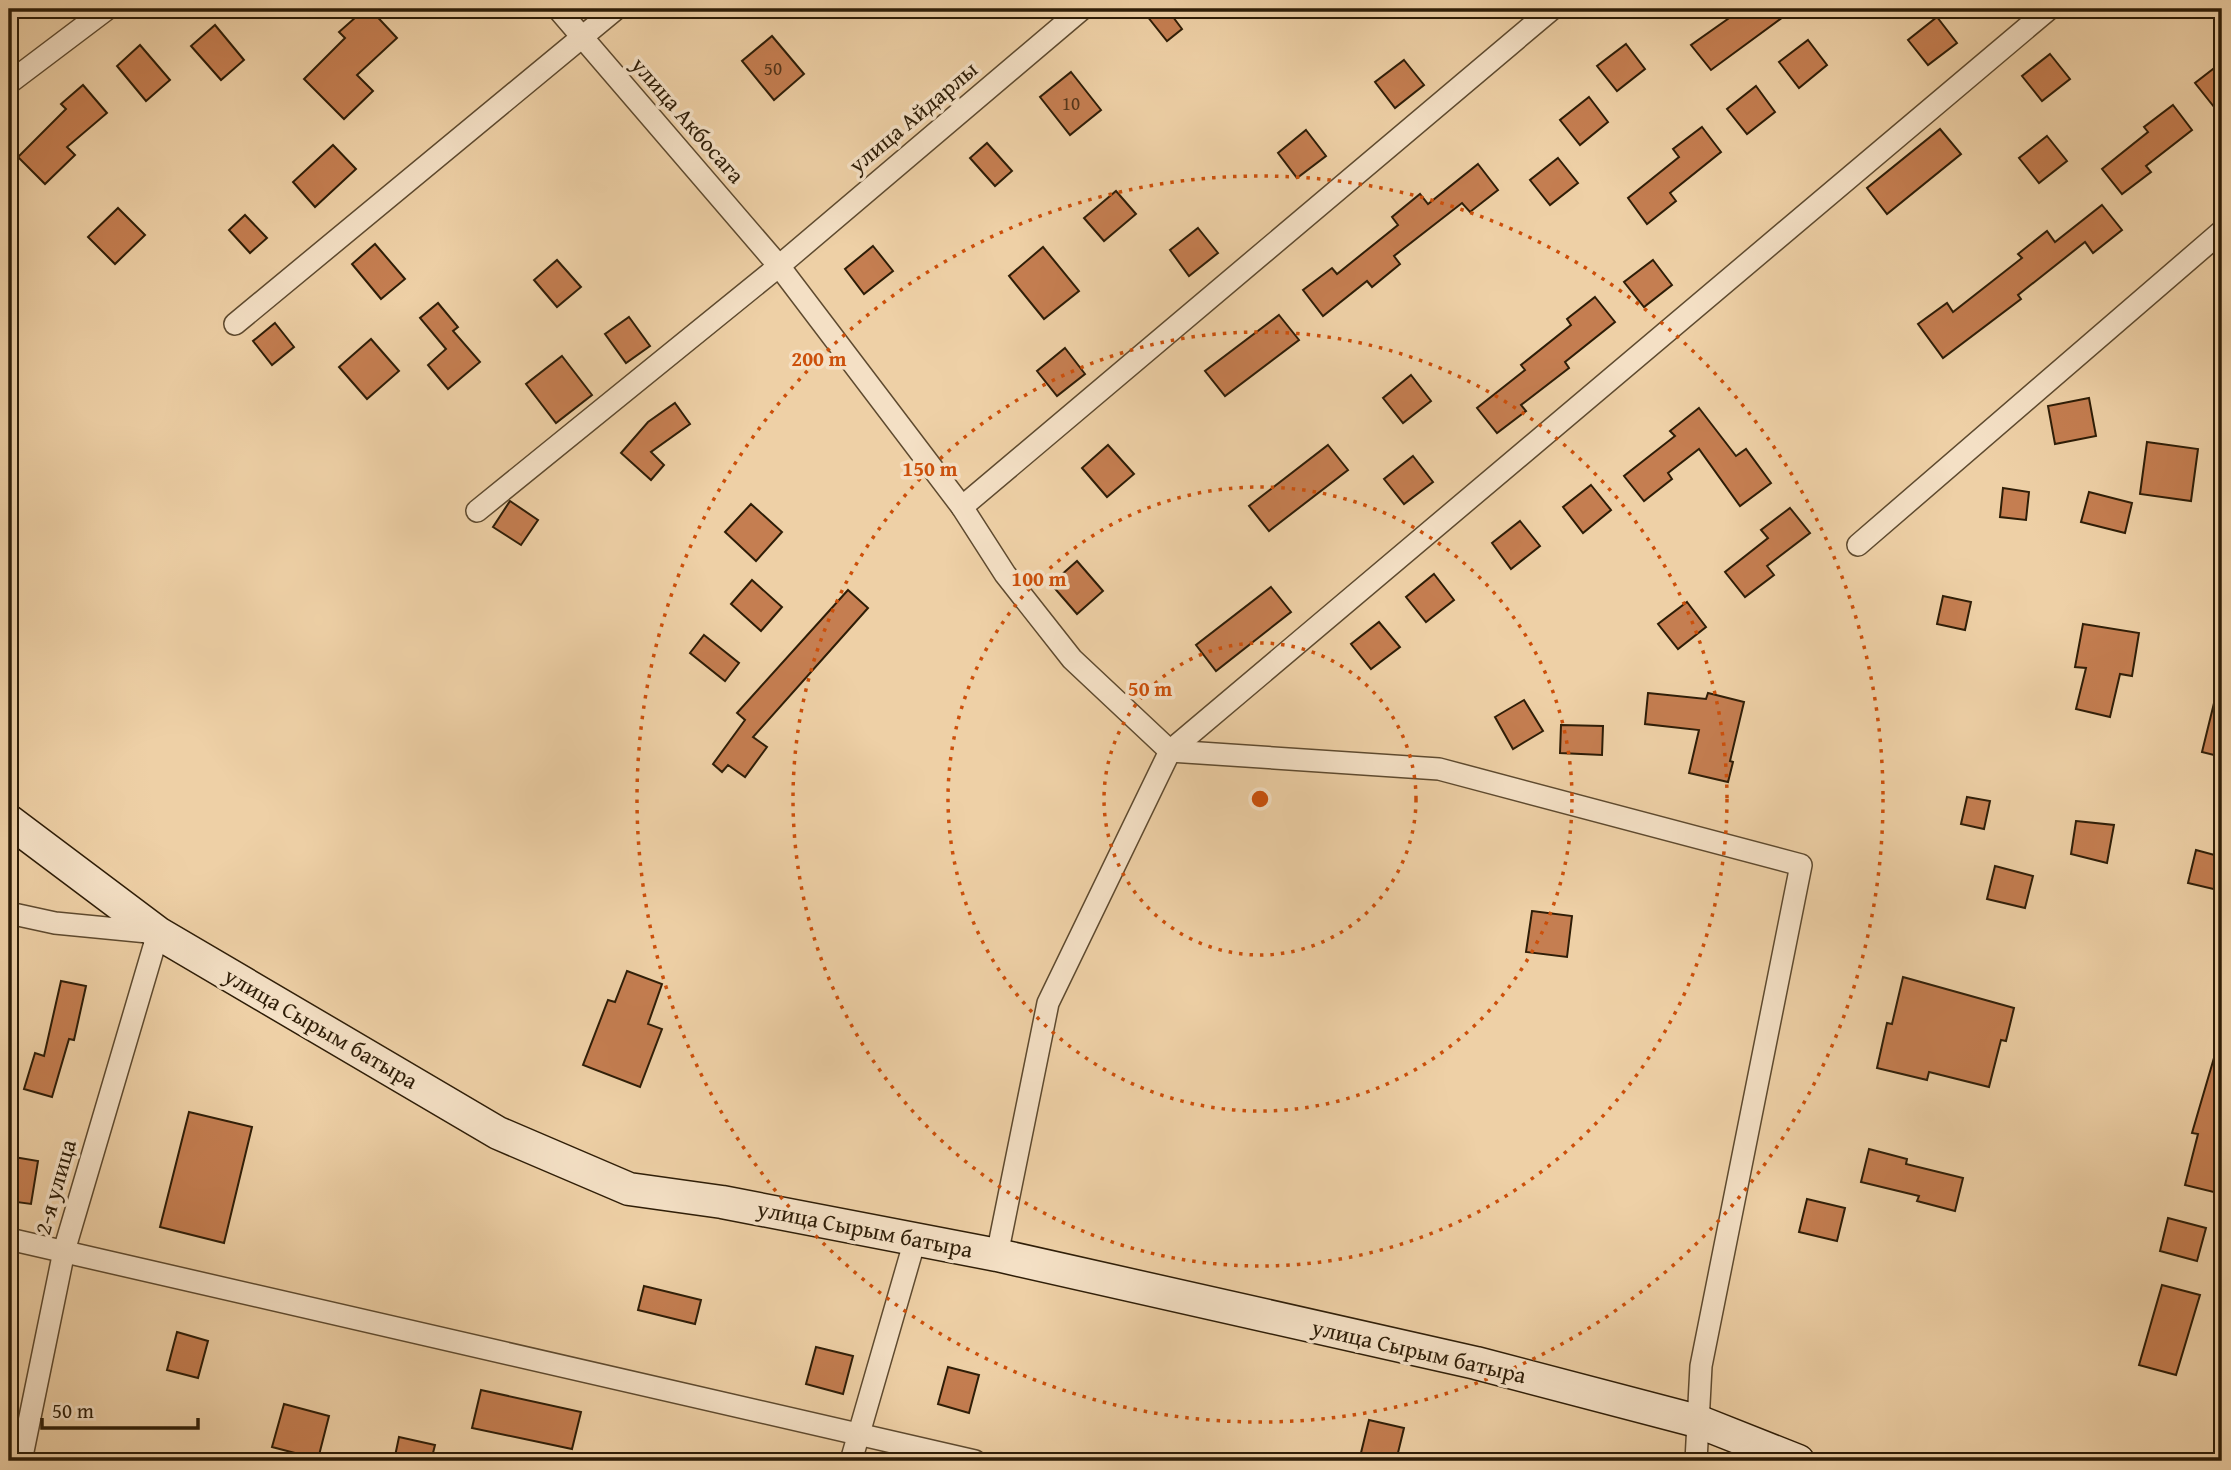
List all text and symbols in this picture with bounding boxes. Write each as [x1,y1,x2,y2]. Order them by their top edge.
street label: улица Акбосага [623,48,753,190]
street label: улица Айдарлы [840,53,984,181]
house number: 50 [764,54,782,82]
house number: 10 [1062,89,1080,117]
text: 200 m [791,343,847,374]
text: 150 m [902,453,958,484]
text: 100 m [1011,563,1067,594]
text: 50 m [1128,673,1172,704]
centre of rings [1248,787,1272,811]
street label: улица Сырым батыра [217,958,424,1097]
street label: 2-я улица [25,1135,84,1238]
street label: улица Сырым батыра [753,1191,976,1266]
street label: улица Сырым батыра [1308,1310,1530,1391]
scale bar [42,1386,198,1430]
text: 50 m [52,1395,94,1426]

